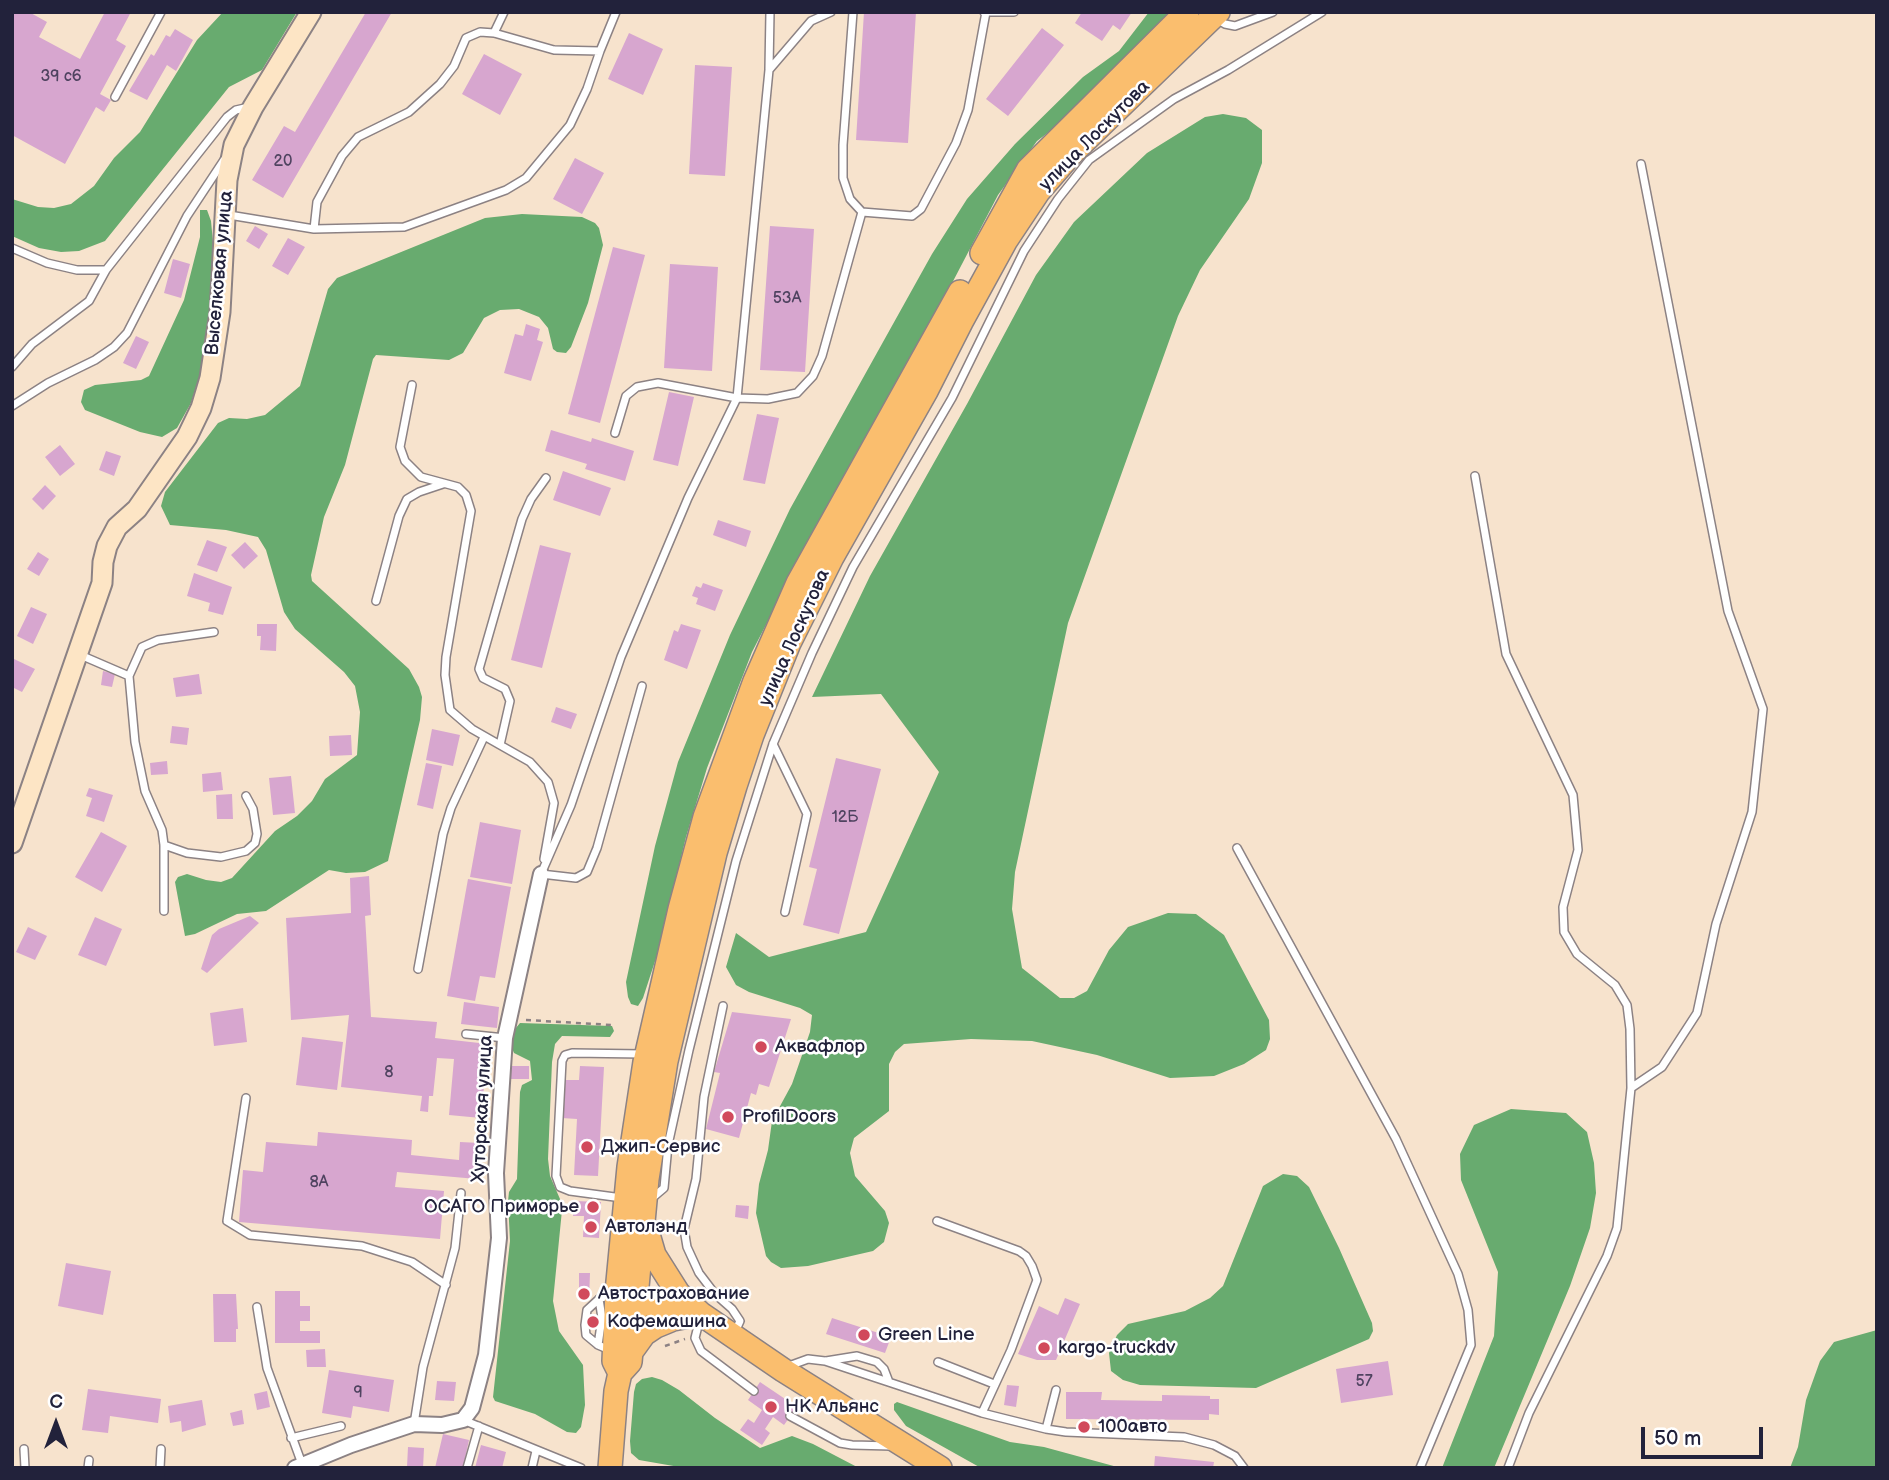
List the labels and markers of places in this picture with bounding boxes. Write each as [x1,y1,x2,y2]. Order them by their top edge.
place label: Аквафлор [775,1036,865,1058]
marker: Аквафлор [753,1039,769,1055]
place label: ProfilDoors [742,1106,836,1128]
marker: ProfilDoors [720,1109,736,1125]
place label: Джип-Сервис [601,1136,720,1158]
marker: Джип-Сервис [579,1139,595,1155]
place label: ОСАГО Приморье [424,1196,579,1218]
marker: ОСАГО Приморье [585,1199,601,1215]
place label: Автолэнд [605,1216,688,1238]
marker: Автолэнд [583,1219,599,1235]
place label: Автострахование [598,1283,749,1305]
marker: Автострахование [576,1286,592,1302]
place label: Кофемашина [607,1311,727,1333]
marker: Кофемашина [585,1314,601,1330]
place label: Green Line [878,1324,974,1346]
marker: Green Line [856,1327,872,1343]
place label: kargo-truckdv [1058,1337,1175,1359]
marker: kargo-truckdv [1036,1340,1052,1356]
place label: НК Альянс [785,1396,879,1418]
marker: НК Альянс [763,1399,779,1415]
place label: 100авто [1098,1416,1167,1438]
marker: 100авто [1076,1419,1092,1435]

